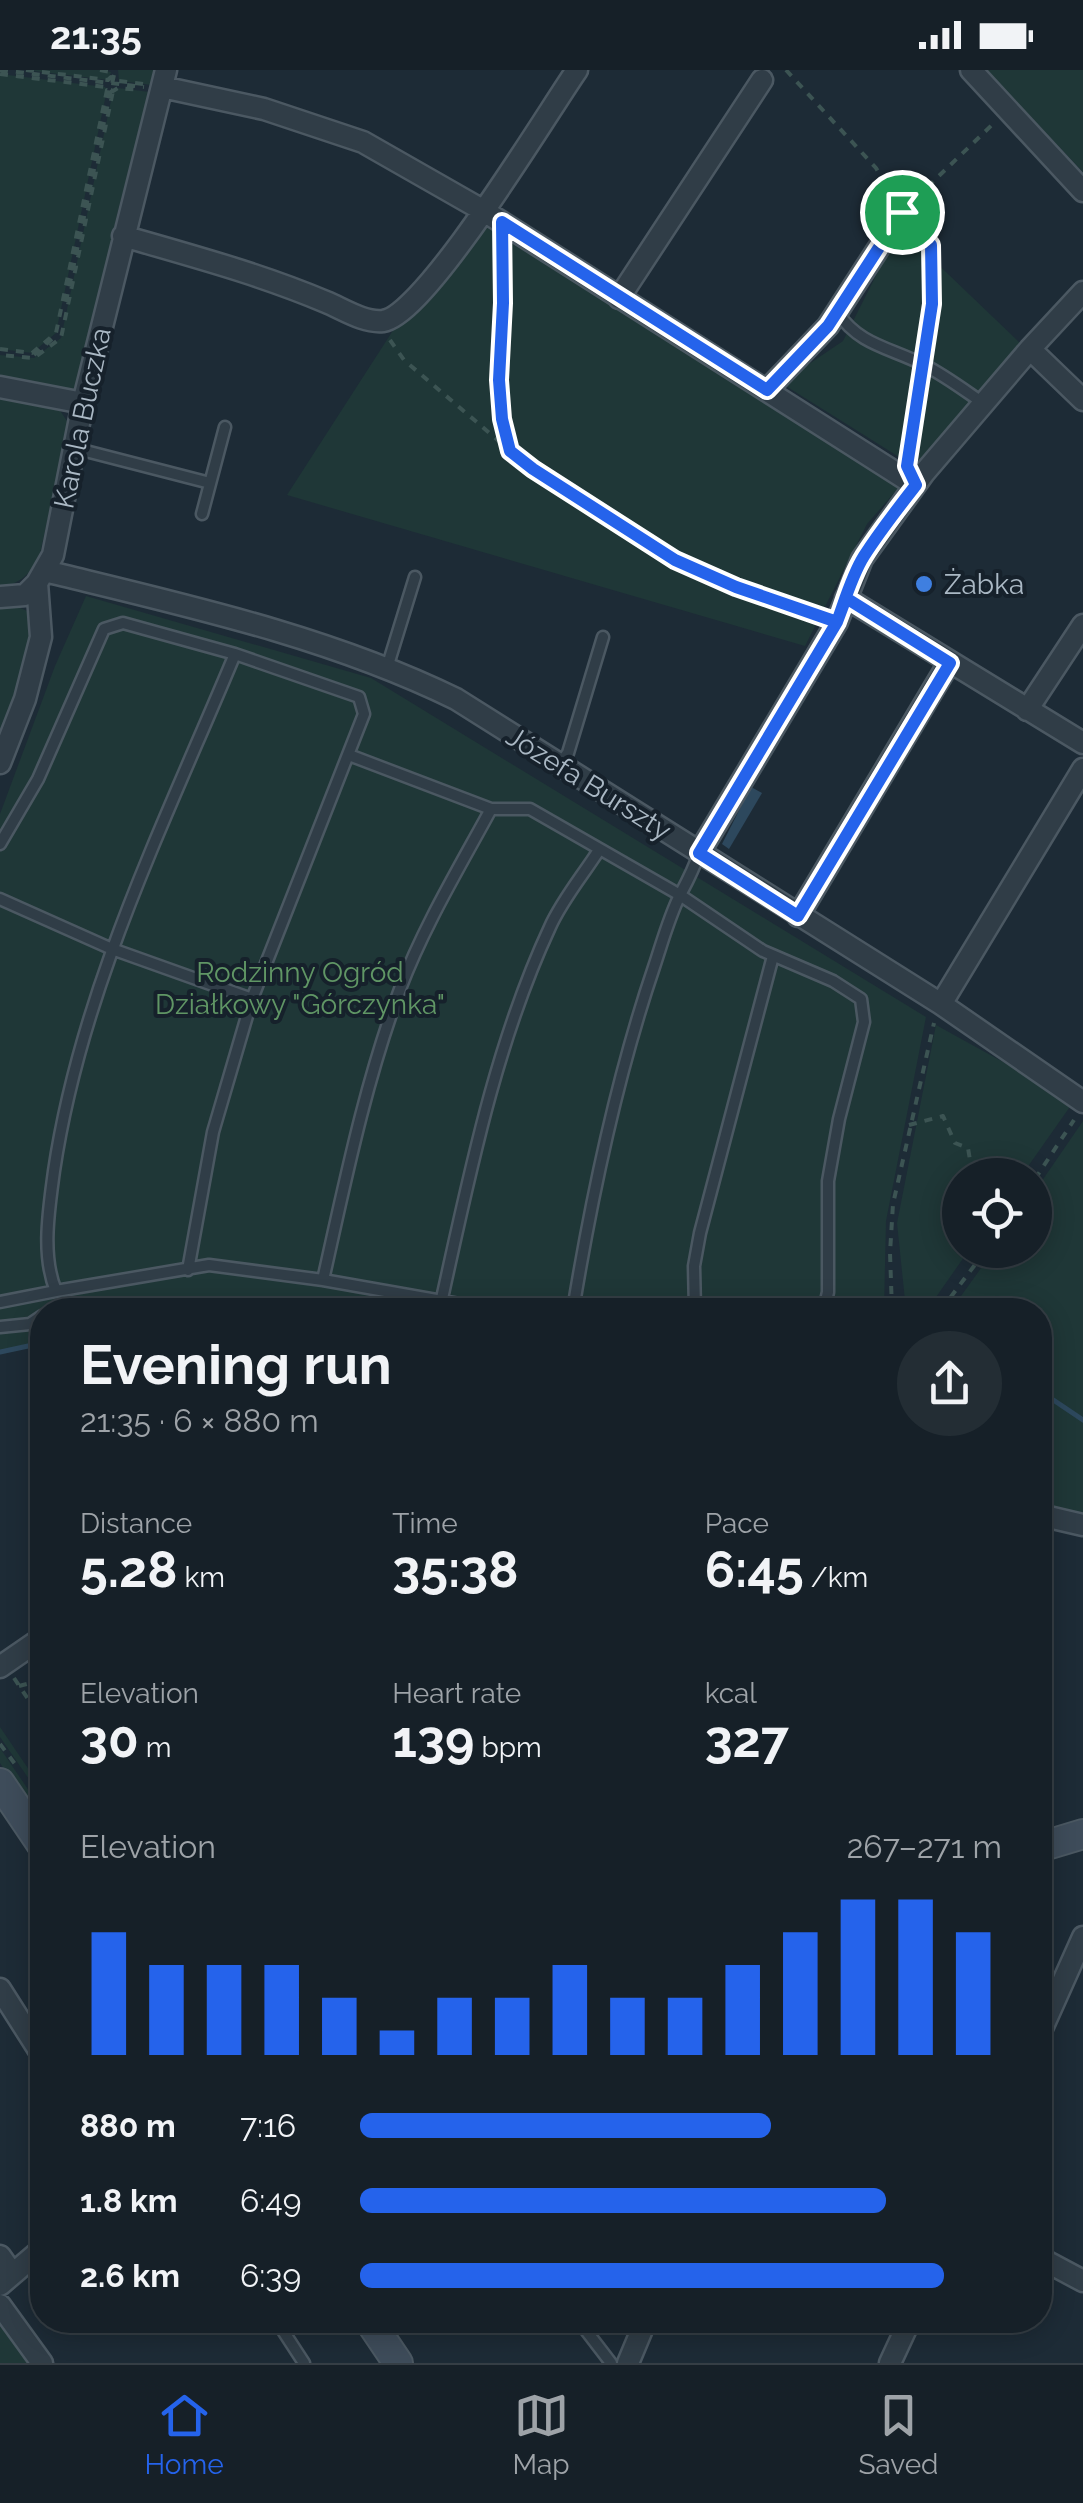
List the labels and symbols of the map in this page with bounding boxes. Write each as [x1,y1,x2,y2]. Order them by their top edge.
pin [860,170,945,255]
street label: Karola Buczka [47,325,118,511]
place label: Żabka [944,568,1024,601]
marker: Żabka [913,573,935,595]
street label: Józefa Burszty [500,720,677,847]
park label: Rodzinny Ogród Działkowy "Górczynka" [155,956,445,1021]

